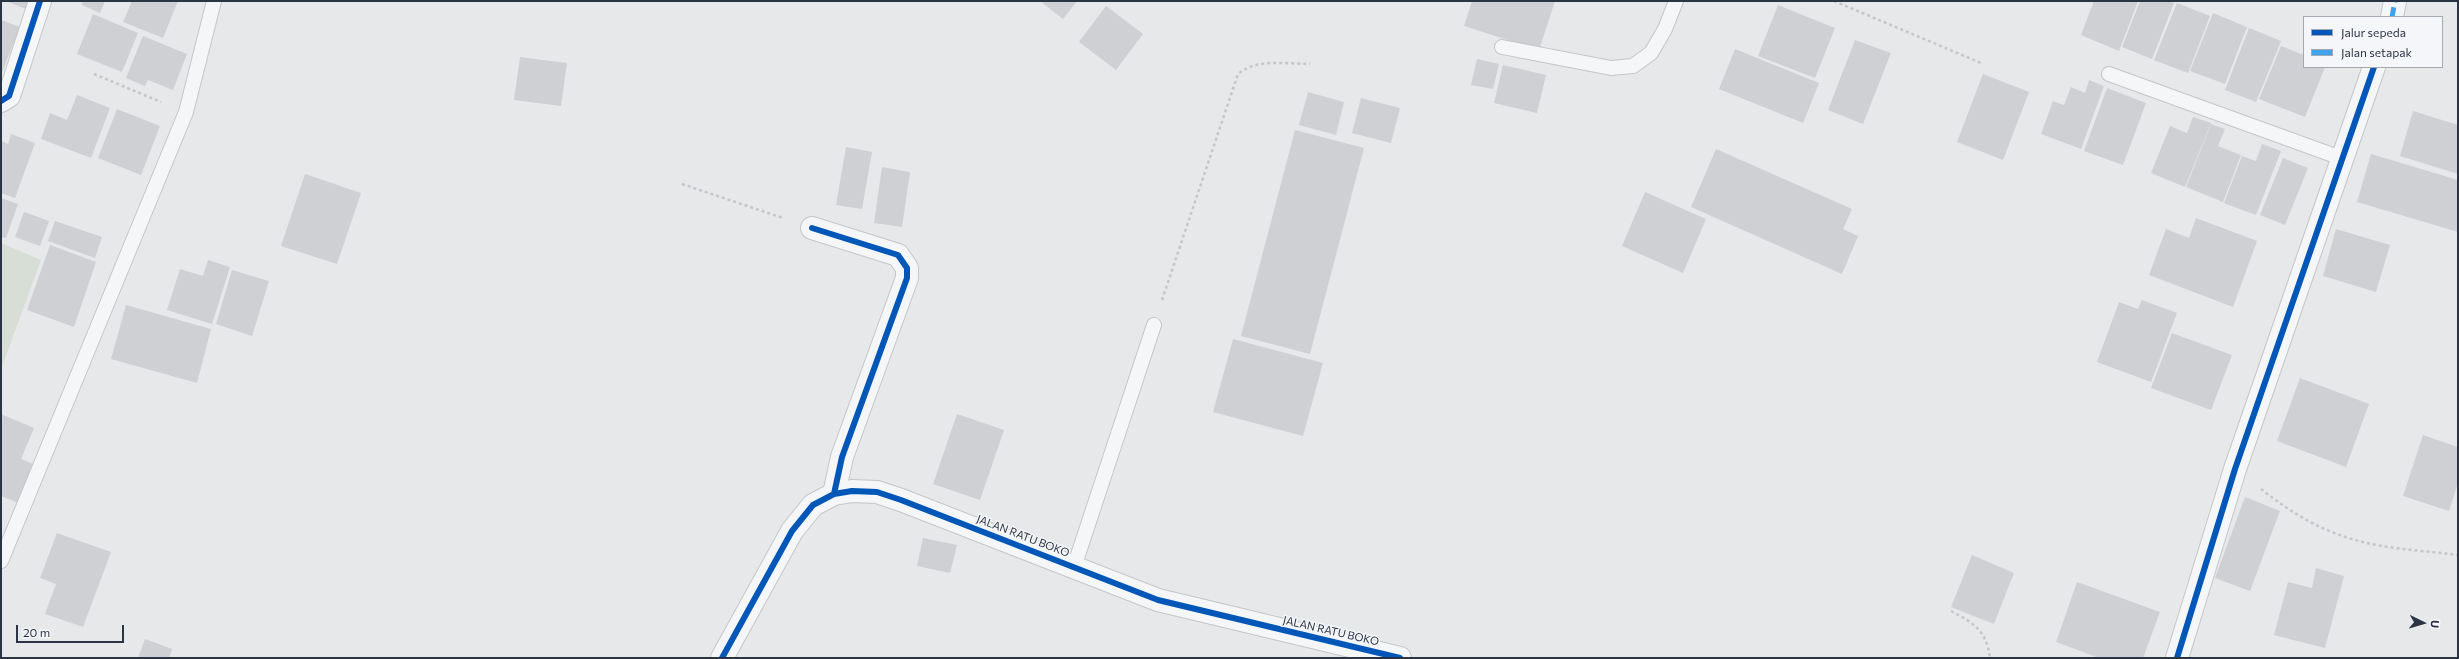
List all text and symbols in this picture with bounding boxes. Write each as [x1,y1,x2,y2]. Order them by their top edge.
legend [2303,16,2443,68]
text: Jalur sepeda [2341,25,2406,39]
text: Jalan setapak [2341,45,2412,59]
street label: JALAN RATU BOKO [975,512,1071,560]
north arrow [2403,603,2443,643]
street label: JALAN RATU BOKO [1282,614,1380,648]
scale bar [18,617,126,643]
text: U [2429,620,2442,629]
text: 20 m [23,625,50,639]

